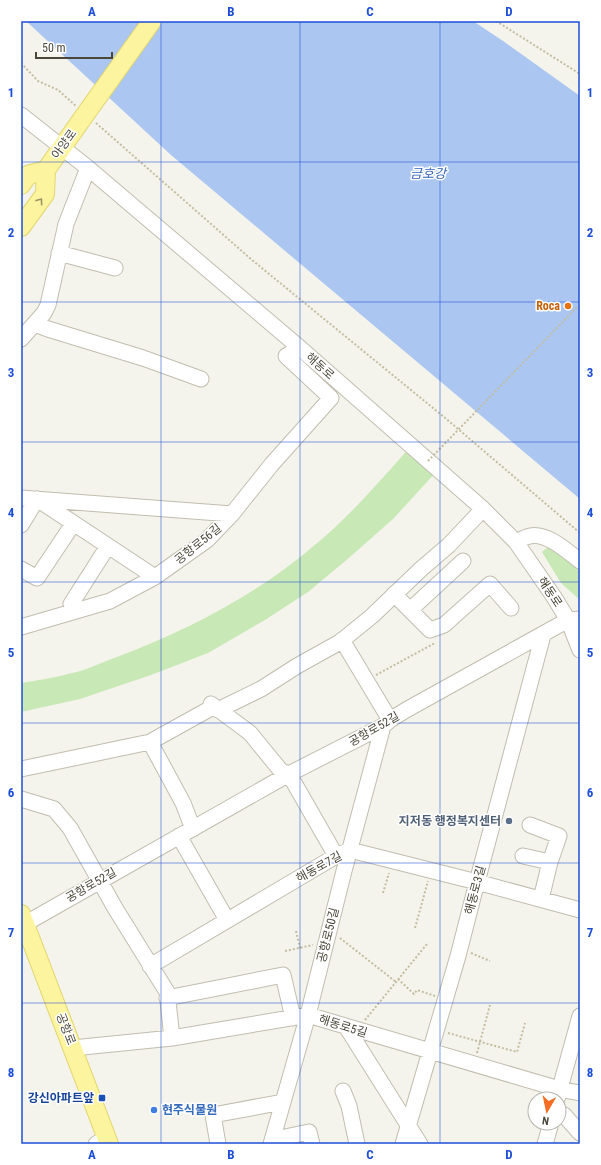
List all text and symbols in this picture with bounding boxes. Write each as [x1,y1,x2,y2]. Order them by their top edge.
text: A [88,4,96,19]
text: B [227,4,235,19]
text: C [366,4,374,19]
text: D [505,4,513,19]
scale bar [36,34,112,60]
text: 50 m [42,41,66,55]
text: 1 [8,85,14,100]
text: 1 [587,85,593,100]
street label: 아양로 [49,126,79,162]
water label: 금호강 [410,166,448,181]
one-way arrow [35,198,42,205]
text: 2 [8,225,15,240]
text: 2 [587,225,594,240]
place label: Roca [536,299,560,313]
marker: Roca [563,301,573,311]
street label: 해동로 [303,350,337,382]
text: 3 [8,365,14,380]
text: 3 [587,365,593,380]
text: 4 [8,505,15,520]
text: 4 [587,505,594,520]
street label: 공항로56길 [172,521,224,567]
street label: 해동로 [535,574,565,610]
text: 5 [8,645,15,660]
text: 5 [587,645,594,660]
street label: 공항로52길 [346,709,402,749]
text: 6 [8,785,15,800]
text: 6 [587,785,594,800]
place label: 지저동 행정복지센터 [399,814,501,828]
marker: 지저동 행정복지센터 [504,816,514,826]
street label: 해동로7길 [294,849,344,885]
street label: 해동로3길 [462,864,488,916]
street label: 공항로52길 [63,865,119,905]
street label: 공항로50길 [314,906,342,964]
text: 7 [8,925,15,940]
text: 7 [587,925,594,940]
street label: 공항로 [54,1011,78,1047]
street label: 해동로5길 [317,1012,369,1040]
text: 8 [8,1065,14,1080]
text: 8 [587,1065,593,1080]
place label: 강신아파트앞 [28,1091,94,1105]
north arrow [527,1091,567,1131]
marker: 강신아파트앞 [97,1093,107,1103]
place label: 현주식물원 [162,1103,217,1117]
marker: 현주식물원 [149,1105,159,1115]
text: N [541,1113,550,1127]
text: A [88,1147,96,1162]
text: B [227,1147,235,1162]
text: C [366,1147,374,1162]
text: D [505,1147,513,1162]

